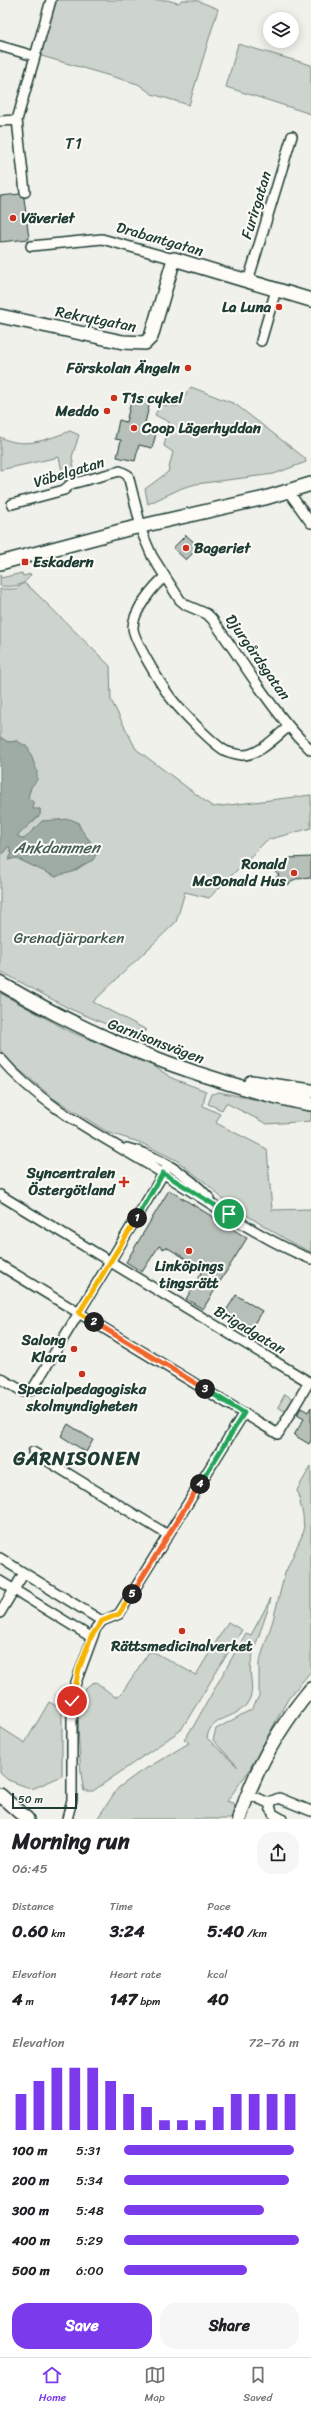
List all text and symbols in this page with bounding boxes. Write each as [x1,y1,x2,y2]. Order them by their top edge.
map controls [263,12,299,48]
button: layers [263,12,299,48]
district label: T1 [65,129,83,158]
street label: Furirgatan [233,168,279,242]
place label: Väveriet [21,205,76,231]
marker: Väveriet [8,213,18,223]
street label: Drabantgatan [113,214,207,264]
place label: La Luna [222,294,271,320]
street label: Rekrytgatan [53,298,139,340]
marker: La Luna [274,302,284,312]
place label: Förskolan Ängeln [66,355,181,381]
marker: Förskolan Ängeln [183,363,193,373]
place label: T1s cykel [122,385,183,411]
marker: T1s cykel [109,393,119,403]
place label: Meddo [55,398,99,424]
marker: Meddo [102,406,112,416]
place label: Coop Lägerhyddan [141,415,262,441]
marker: Coop Lägerhyddan [129,423,139,433]
street label: Väbelgatan [30,449,108,495]
place label: Bageriet [194,535,251,561]
marker: Bageriet [181,543,191,553]
place label: Eskadern [33,549,94,575]
marker: Eskadern [20,557,30,567]
street label: Djurgårdsgatan [218,608,298,706]
water label: Ankdammen [13,833,102,862]
place label: Ronald McDonald Hus [191,851,288,894]
marker: Ronald McDonald Hus [289,868,299,878]
park label: Grenadjärparken [14,925,124,951]
street label: Garnisonsvägen [104,1011,208,1071]
place label: Syncentralen Östergötland [26,1160,116,1203]
marker: Syncentralen Östergötland [118,1176,130,1188]
pin [212,1197,246,1231]
icon: arrive [218,1203,240,1225]
pin: 1 [127,1208,147,1228]
text: 1 [135,1208,139,1227]
marker: Linköpings tingsrätt [184,1246,194,1256]
place label: Linköpings tingsrätt [155,1253,224,1296]
street label: Brigadgatan [209,1298,291,1362]
pin: 2 [84,1312,104,1332]
text: 2 [91,1312,97,1331]
place label: Salong Klara [20,1327,66,1370]
marker: Salong Klara [69,1344,79,1354]
marker: Specialpedagogiska skolmyndigheten [77,1369,87,1379]
place label: Specialpedagogiska skolmyndigheten [17,1376,147,1419]
pin: 3 [195,1379,215,1399]
text: 3 [202,1379,208,1398]
district label: GARNISONEN [12,1442,141,1475]
pin: 4 [190,1474,210,1494]
text: 4 [197,1474,203,1493]
pin: 5 [122,1584,142,1604]
text: 5 [129,1584,135,1603]
marker: Rättsmedicinalverket [177,1626,187,1636]
place label: Rättsmedicinalverket [110,1633,253,1659]
pin [55,1684,89,1718]
icon: check [61,1690,83,1712]
text: 50 m [18,1790,43,1809]
scale bar [12,1791,77,1810]
text: Morning run [12,1822,130,1861]
button: share [257,1832,299,1874]
text: 06:45 [12,1857,48,1880]
text: Distance [12,1897,54,1916]
text: Time [110,1897,133,1916]
text: Pace [207,1897,231,1916]
text: 0.60 [12,1916,48,1946]
text: 3:24 [110,1916,145,1946]
text: 5:40 [207,1916,244,1946]
text: km [48,1924,65,1943]
text: /km [244,1924,267,1943]
text: Elevation [12,1965,57,1984]
text: Heart rate [110,1965,161,1984]
text: kcal [207,1965,227,1984]
text: 4 [12,1984,23,2014]
text: 147 [110,1984,137,2014]
text: 40 [207,1984,229,2014]
text: m [23,1992,34,2011]
text: bpm [137,1992,160,2011]
text: Elevation [12,2031,65,2054]
text: 72–76 m [249,2031,299,2054]
text: 100 m [12,2139,47,2162]
text: 5:31 [76,2139,101,2162]
text: 200 m [12,2169,49,2192]
text: 5:34 [76,2169,103,2192]
text: 300 m [12,2199,49,2222]
text: 5:48 [76,2199,104,2222]
text: 400 m [12,2229,50,2252]
text: 5:29 [76,2229,103,2252]
text: 500 m [12,2259,50,2282]
text: 6:00 [76,2259,104,2282]
button: Save [12,2303,152,2349]
button: Share [160,2303,299,2349]
tab: Home [39,2364,66,2407]
tab: Map [144,2364,166,2407]
tab: Saved [243,2364,272,2407]

